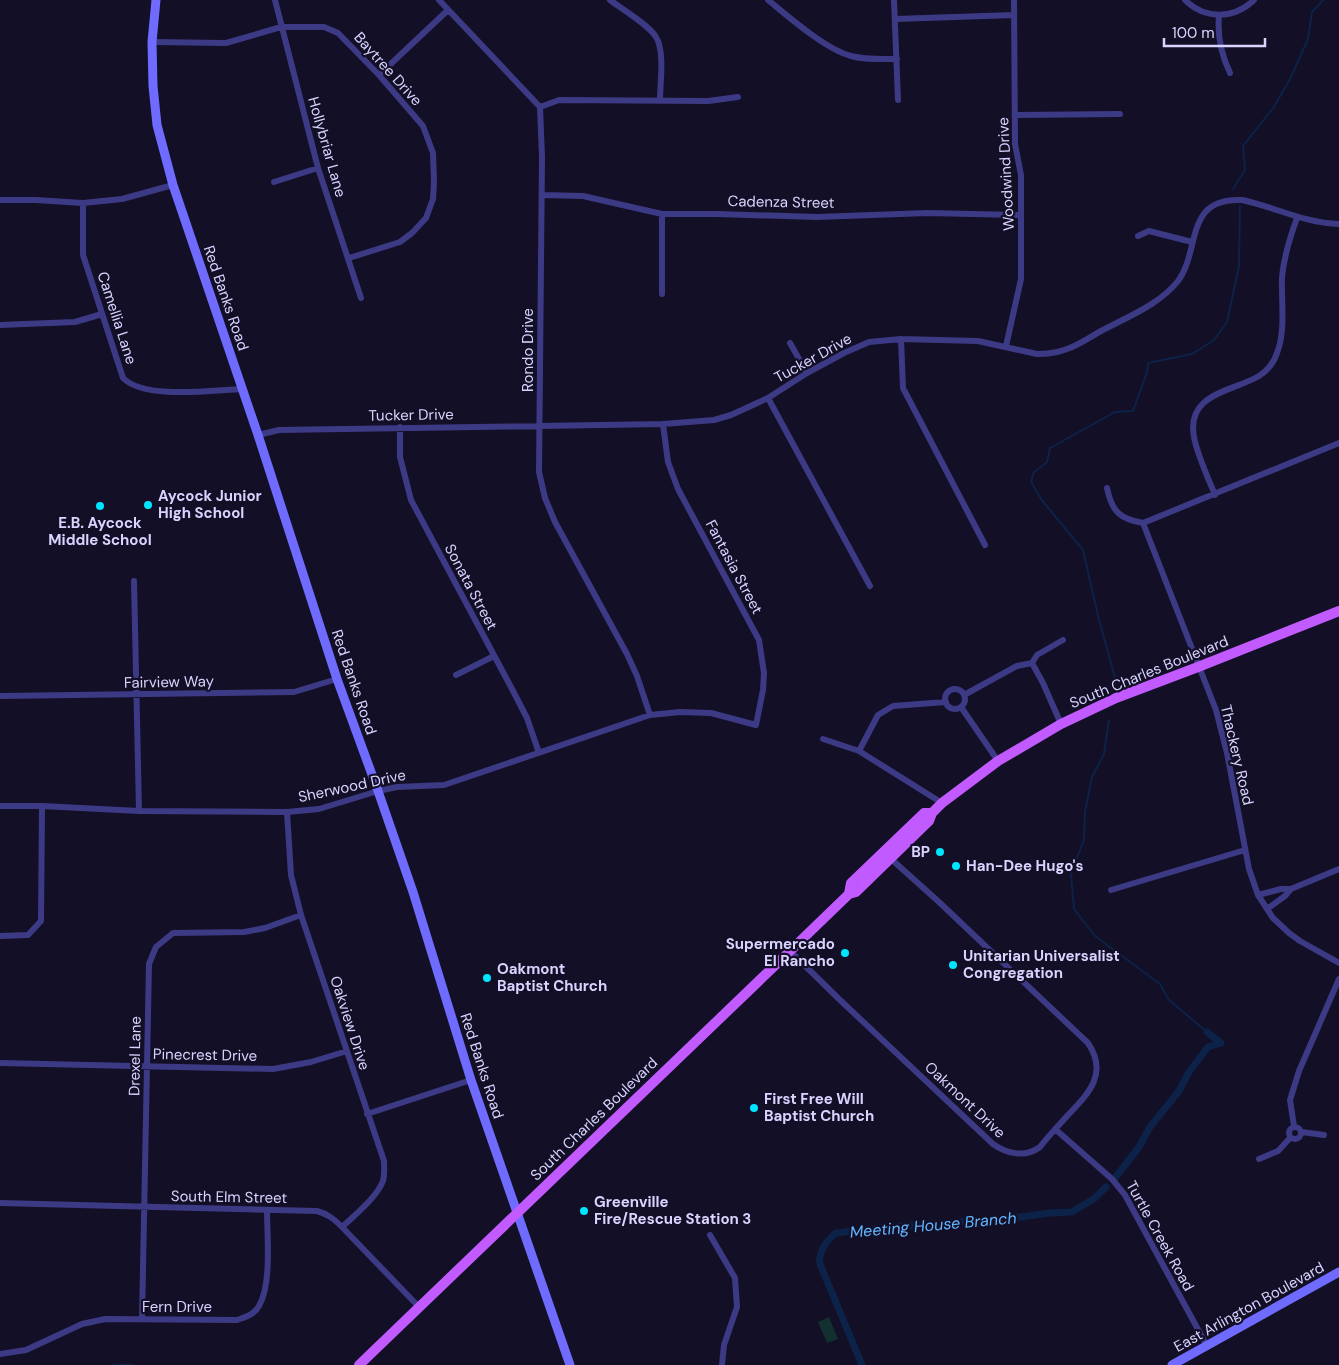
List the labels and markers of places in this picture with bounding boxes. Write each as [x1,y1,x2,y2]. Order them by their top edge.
place label: Aycock Junior High School [158,486,262,523]
marker: Aycock Junior High School [142,499,154,511]
marker: E.B. Aycock Middle School [94,500,106,512]
place label: E.B. Aycock Middle School [48,513,152,550]
place label: BP [911,842,930,862]
marker: BP [934,846,946,858]
place label: Han-Dee Hugo's [966,856,1083,876]
marker: Han-Dee Hugo's [950,860,962,872]
place label: Supermercado El Rancho [726,934,835,971]
place label: Unitarian Universalist Congregation [963,946,1120,983]
marker: Supermercado El Rancho [839,947,851,959]
place label: Oakmont Baptist Church [497,959,607,996]
marker: Unitarian Universalist Congregation [947,959,959,971]
marker: Oakmont Baptist Church [481,972,493,984]
place label: First Free Will Baptist Church [764,1089,874,1126]
marker: First Free Will Baptist Church [748,1102,760,1114]
place label: Greenville Fire/Rescue Station 3 [594,1192,751,1229]
marker: Greenville Fire/Rescue Station 3 [578,1205,590,1217]

